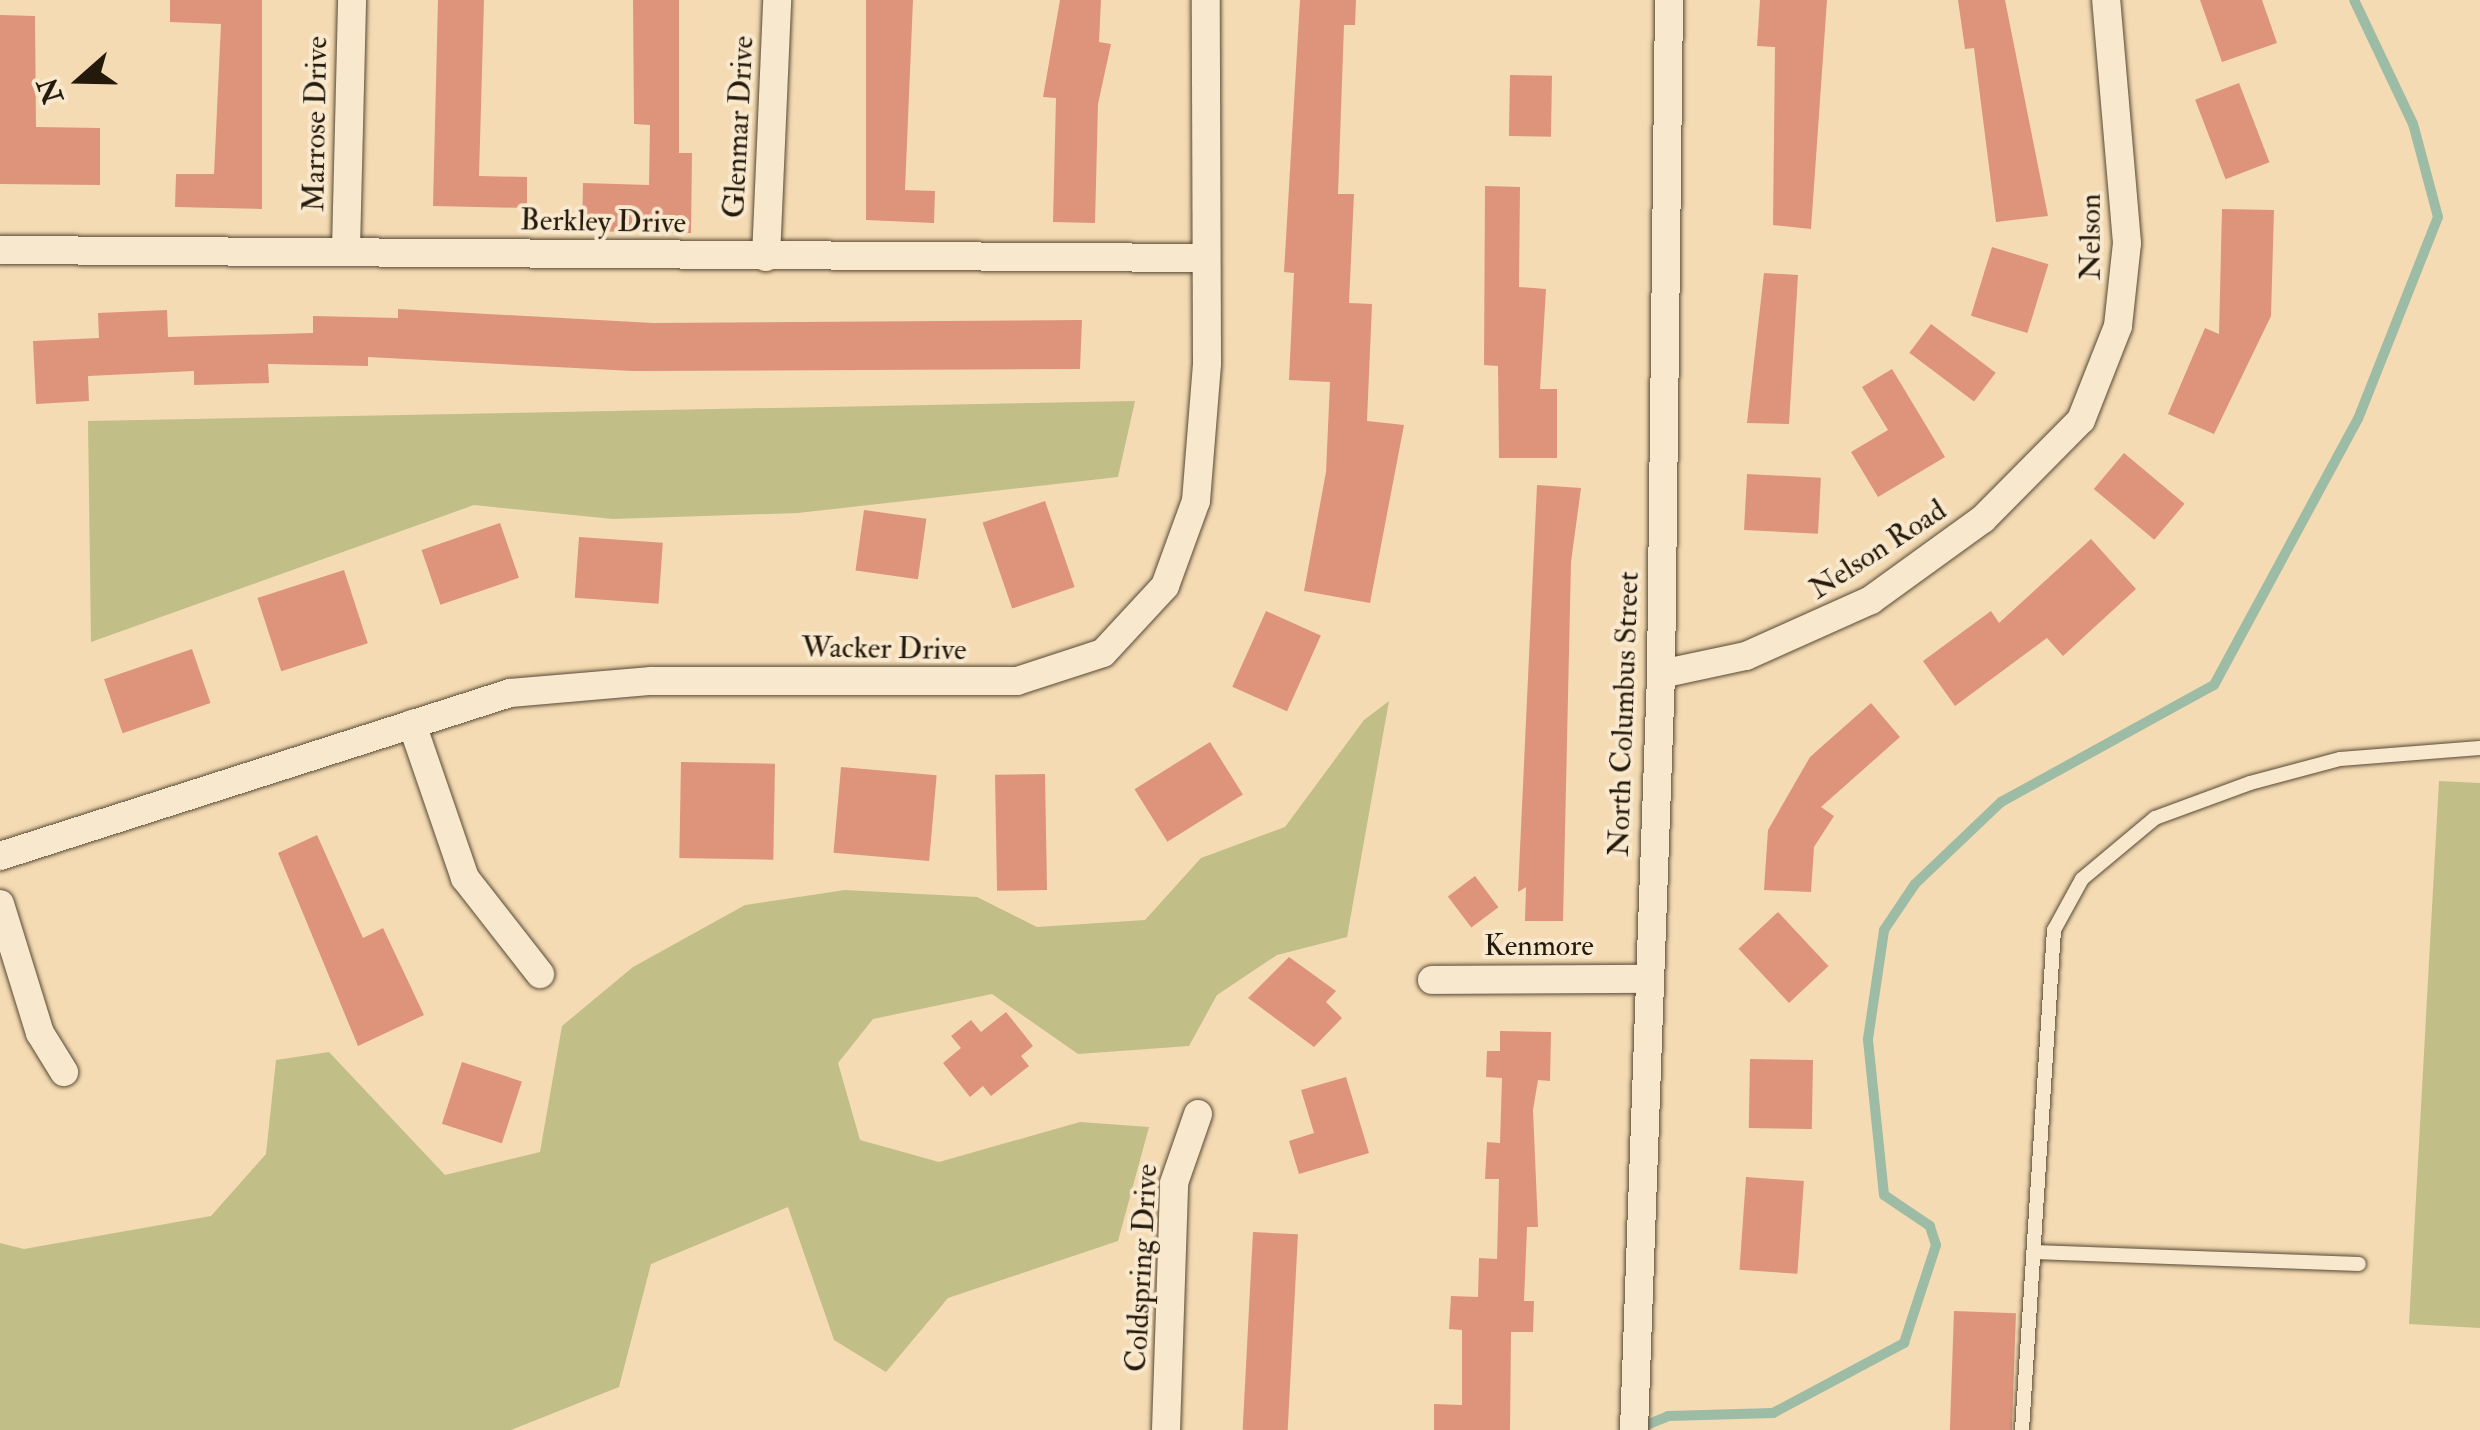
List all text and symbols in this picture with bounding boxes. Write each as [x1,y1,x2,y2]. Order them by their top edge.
north arrow [30,30,130,130]
street label: Glenmar Drive [716,35,762,219]
street label: Marrose Drive [296,36,336,212]
text: N [31,73,72,108]
street label: Nelson [2073,194,2109,280]
street label: Berkley Drive [520,203,686,241]
street label: Nelson Road [1803,493,1953,607]
street label: North Columbus Street [1601,571,1647,857]
street label: Wacker Drive [801,630,967,668]
street label: Kenmore [1484,928,1594,964]
street label: Coldspring Drive [1119,1163,1165,1373]

